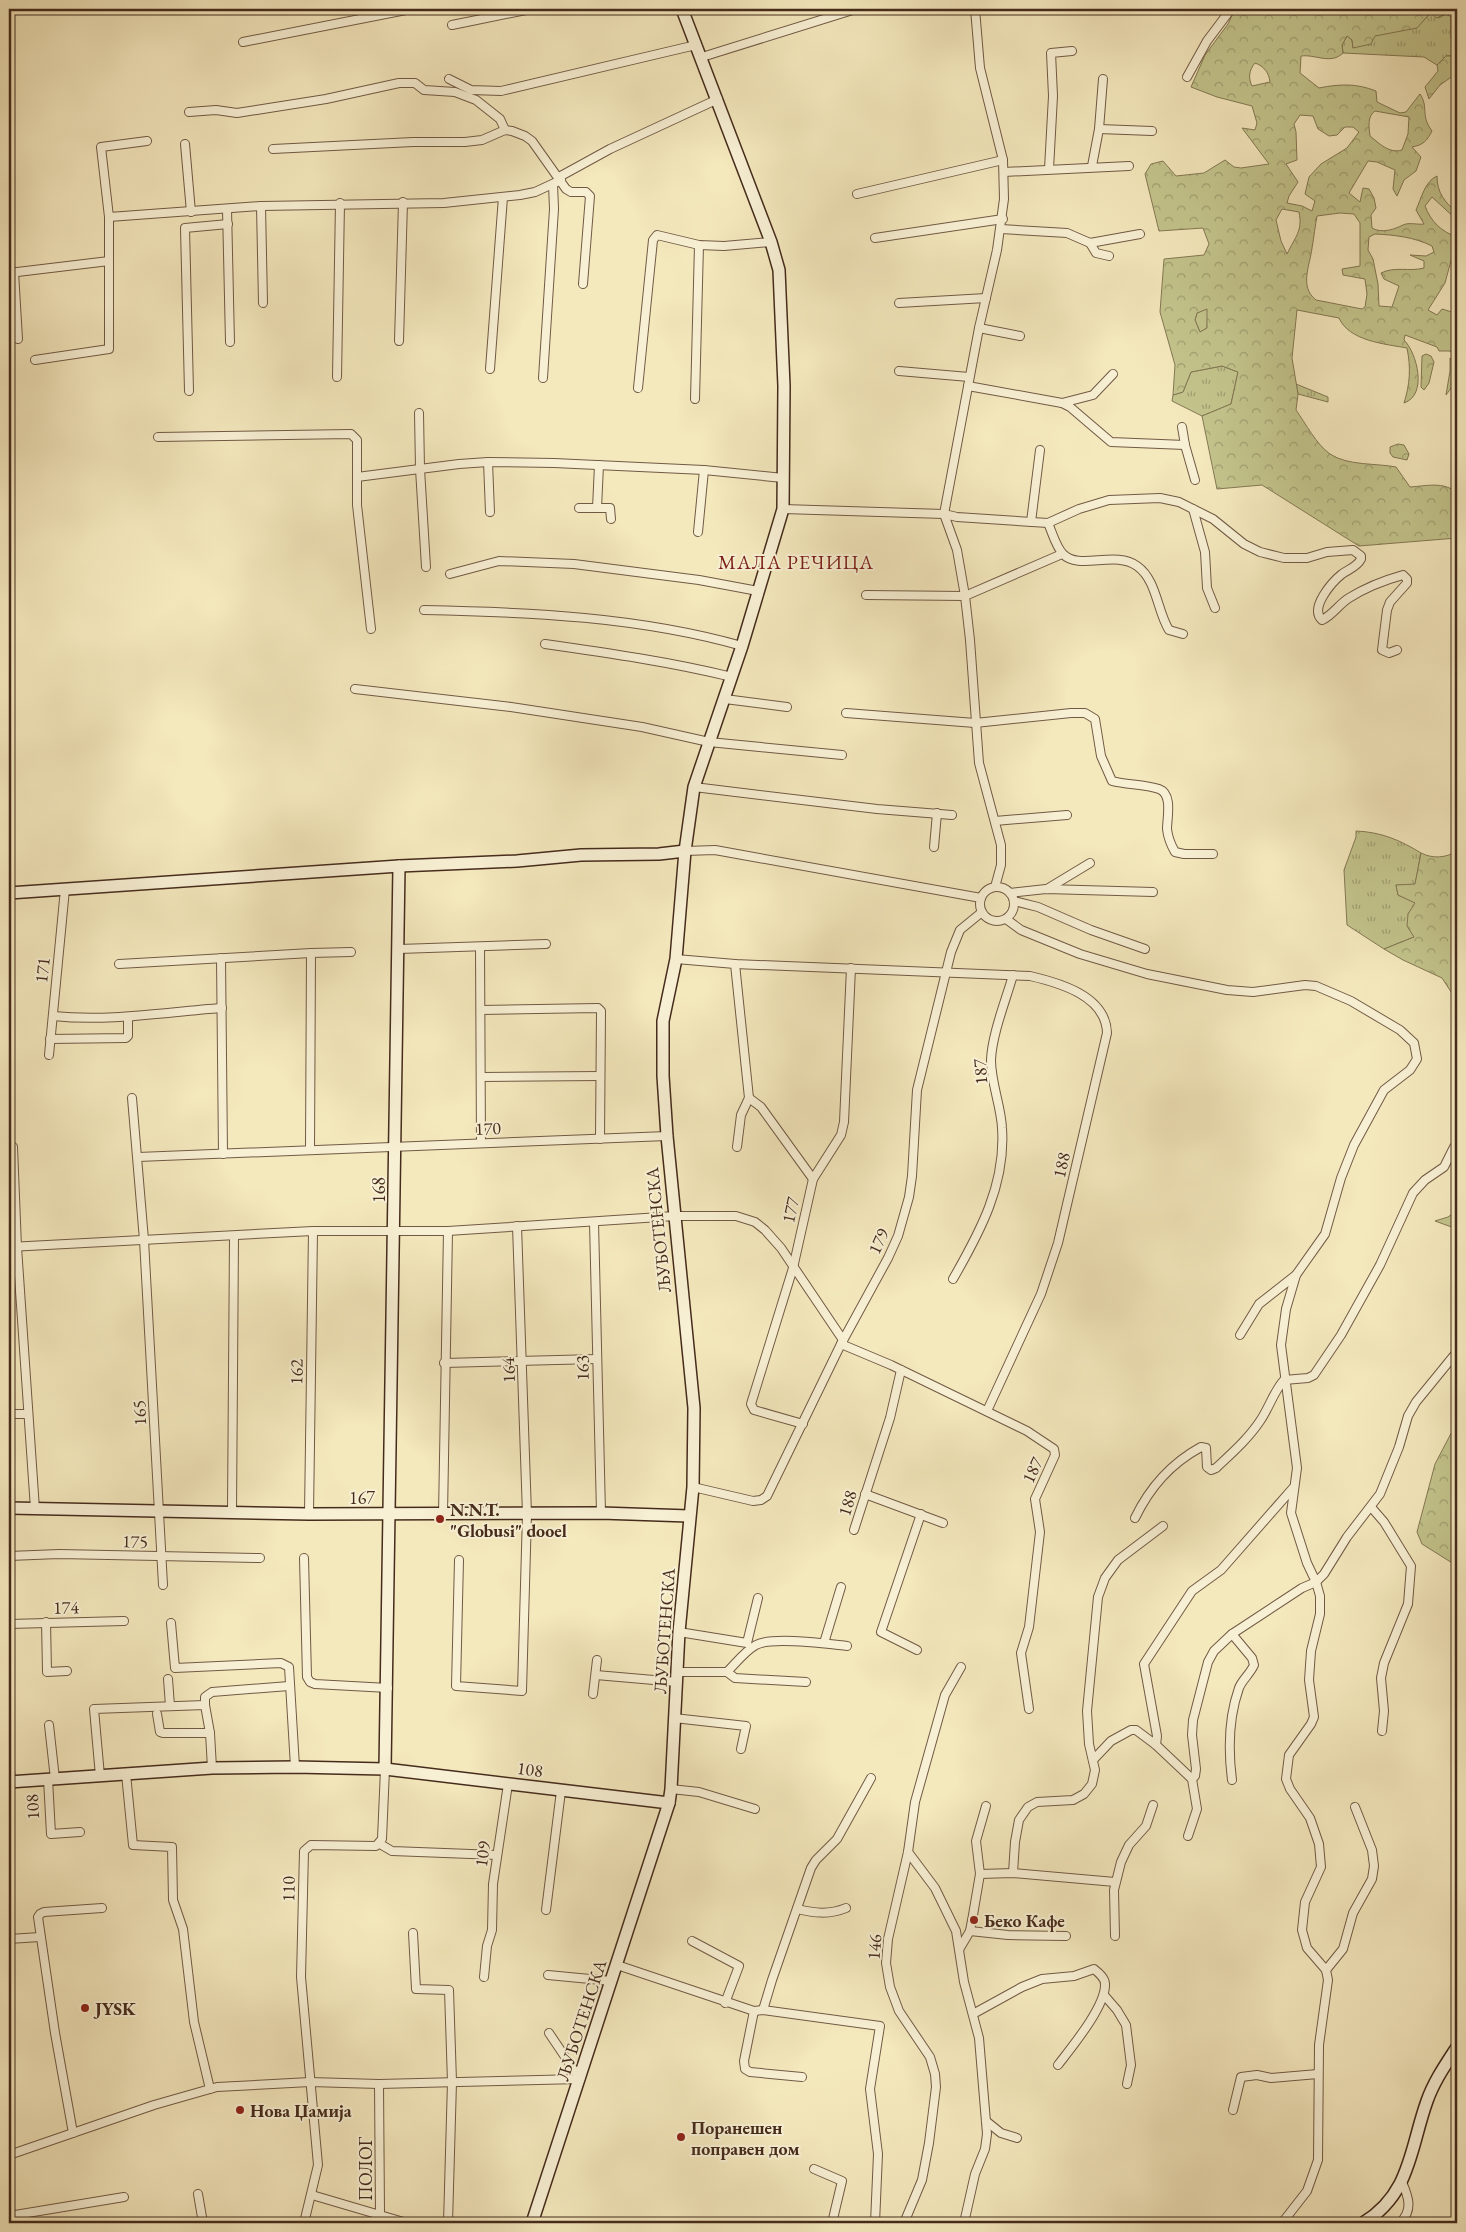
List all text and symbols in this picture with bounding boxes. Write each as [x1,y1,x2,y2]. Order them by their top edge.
district label: МАЛА РЕЧИЦА [718,549,874,575]
street label: 171 [29,956,55,984]
street label: 187 [967,1058,993,1086]
street label: 170 [475,1116,502,1140]
street label: 188 [1047,1150,1075,1180]
street label: ЉУБОТЕНСКА [640,1166,676,1294]
street label: 168 [367,1177,390,1203]
street label: 177 [776,1195,804,1225]
street label: 179 [862,1224,894,1258]
street label: 163 [570,1355,594,1381]
street label: 164 [496,1356,520,1383]
street label: 162 [284,1358,308,1385]
street label: 165 [127,1399,151,1427]
street label: 187 [1016,1453,1048,1487]
street label: 167 [349,1486,375,1509]
street label: 188 [832,1487,862,1519]
place label: N.N.T. "Globusi" dooel [450,1498,567,1542]
marker: N.N.T. "Globusi" dooel [434,1513,446,1525]
street label: 175 [122,1529,148,1553]
street label: ЉУБОТЕНСКА [648,1567,680,1695]
street label: 174 [53,1595,80,1619]
street label: 108 [516,1756,544,1782]
street label: 108 [20,1793,44,1821]
street label: 109 [469,1839,495,1868]
street label: 110 [276,1875,300,1902]
place label: Беко Кафе [984,1909,1065,1932]
marker: Беко Кафе [968,1914,980,1926]
street label: 146 [862,1933,886,1961]
street label: ЉУБОТЕНСКА [551,1956,612,2083]
place label: JYSK [93,1997,136,2020]
marker: JYSK [79,2002,91,2014]
place label: Нова Џамија [250,2099,352,2122]
marker: Нова Џамија [234,2104,246,2116]
place label: Поранешен поправен дом [691,2116,800,2160]
marker: Поранешен поправен дом [675,2131,687,2143]
street label: ПОЛОГ [354,2136,377,2201]

